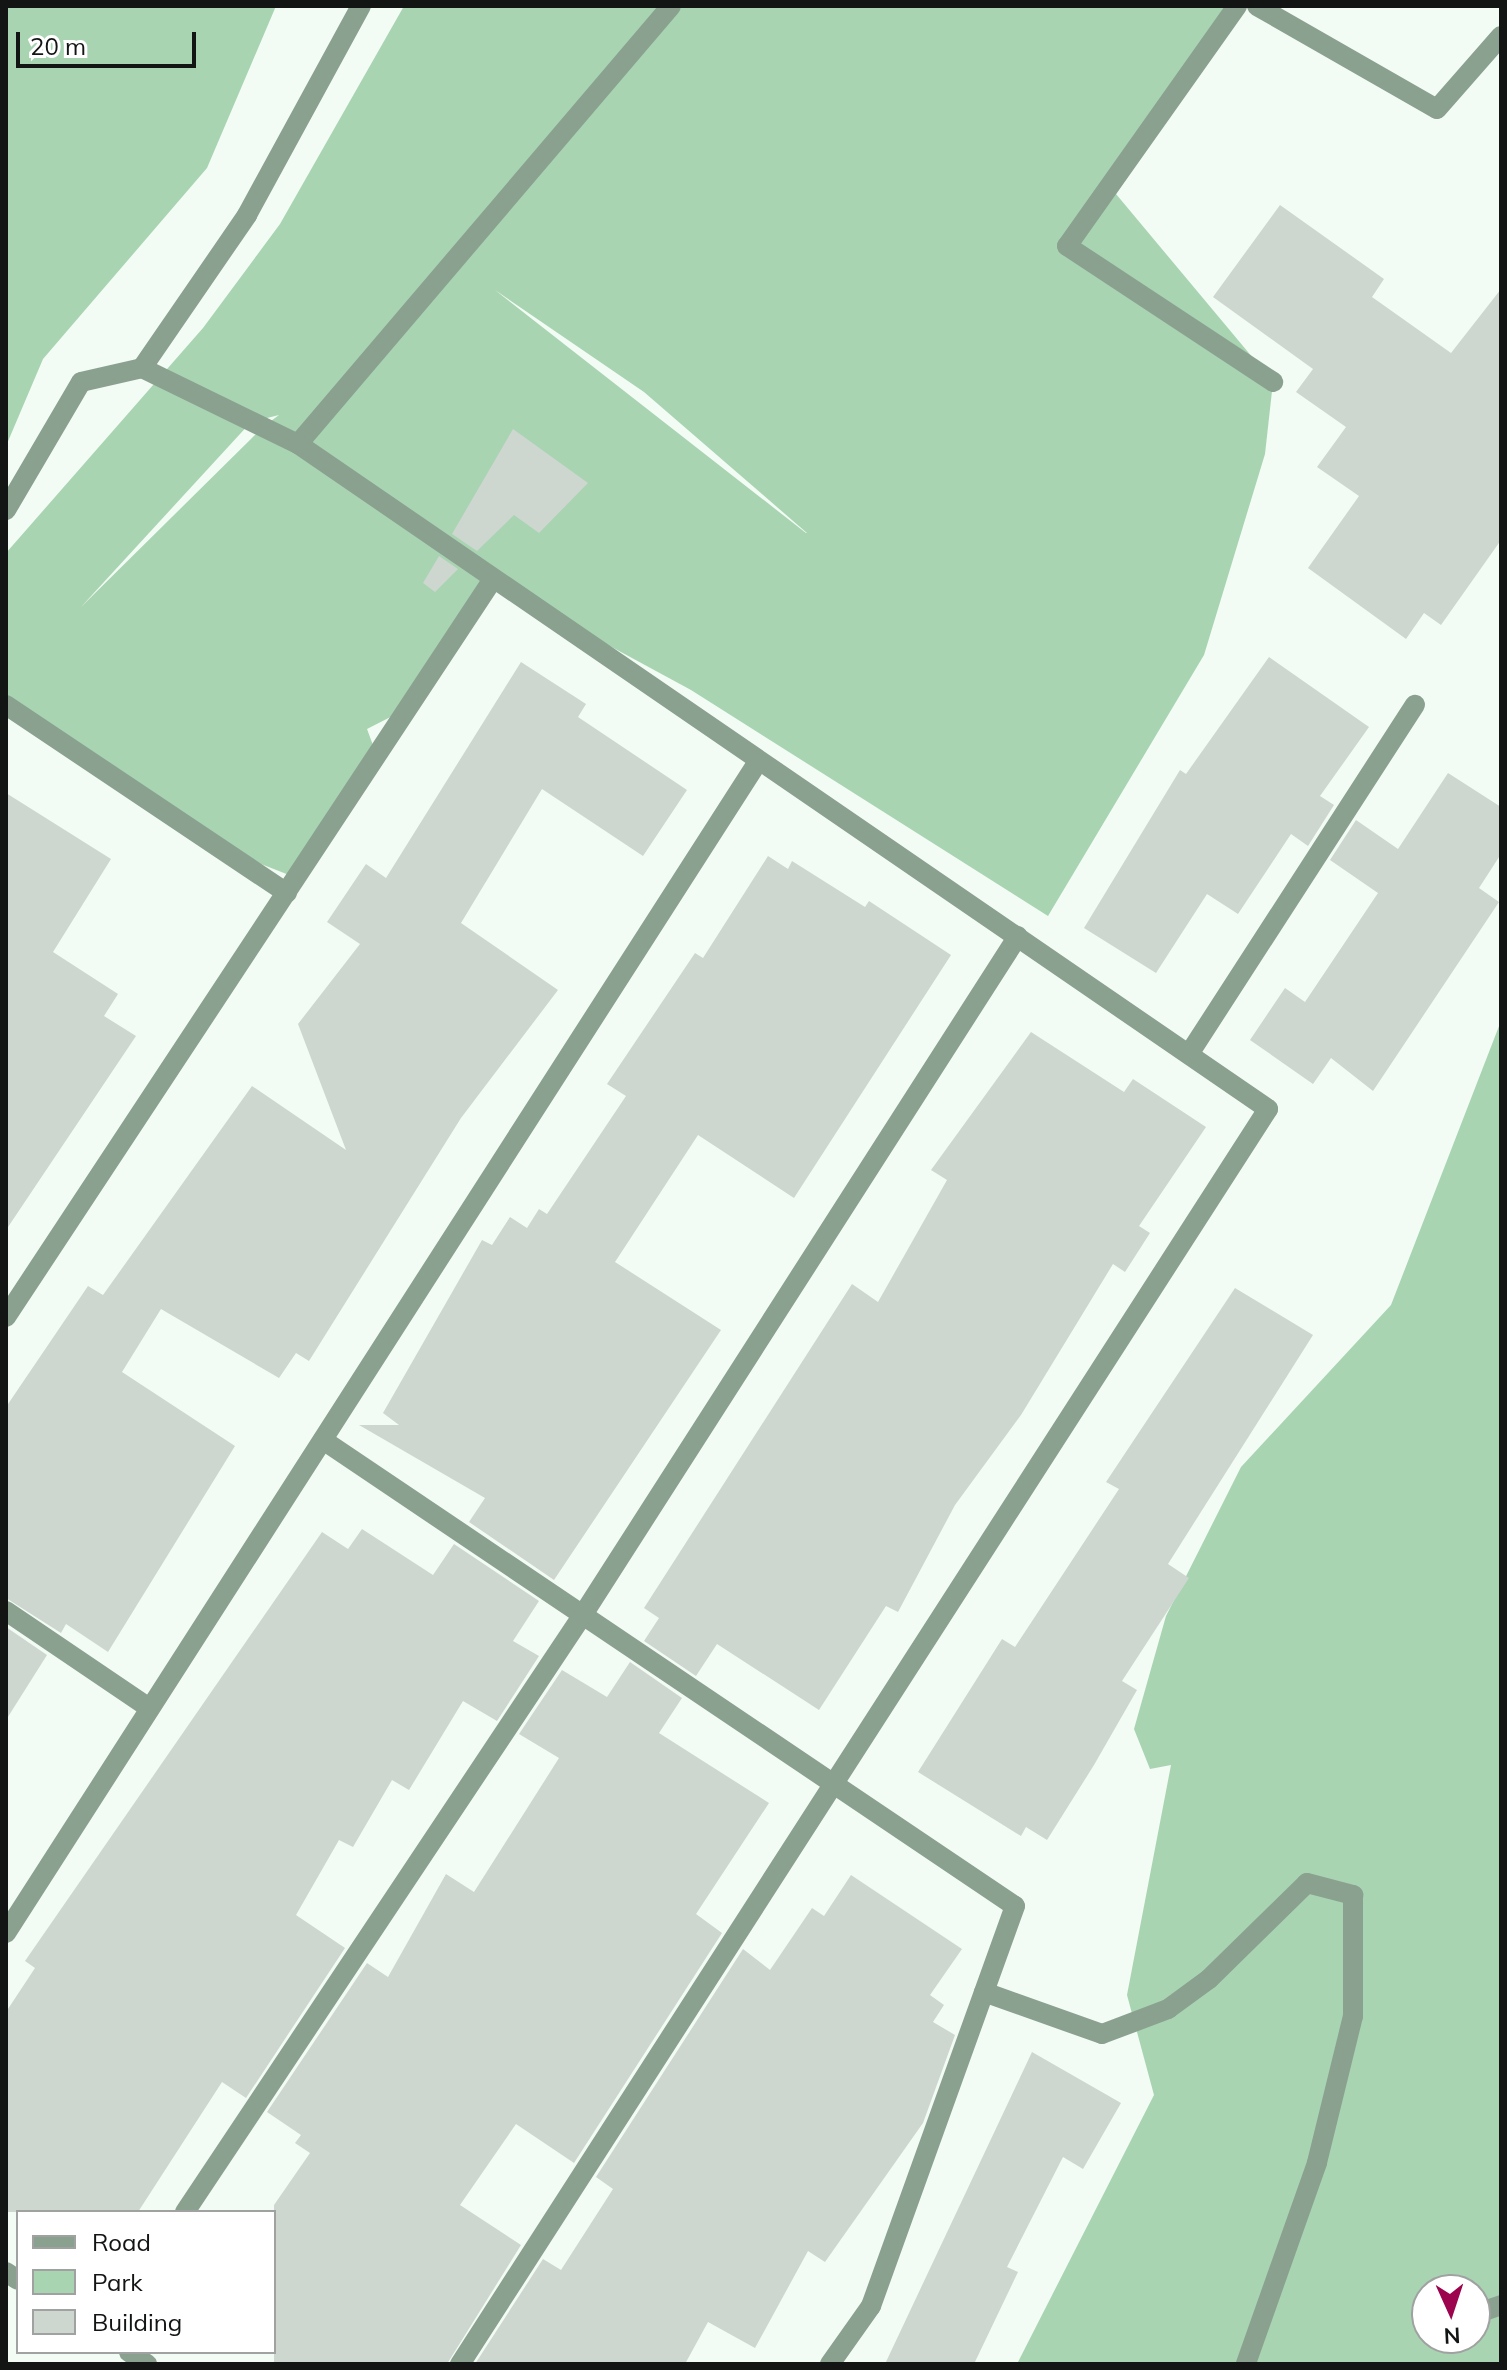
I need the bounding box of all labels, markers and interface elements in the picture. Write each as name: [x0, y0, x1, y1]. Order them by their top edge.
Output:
scale bar: [20, 16, 200, 66]
text: 20 m: [30, 31, 86, 61]
legend: [16, 2210, 276, 2354]
text: Road: [92, 2227, 151, 2257]
text: Park: [92, 2267, 143, 2297]
north arrow: [1411, 2274, 1491, 2354]
text: Building: [92, 2307, 182, 2337]
text: N: [1443, 2322, 1461, 2350]

